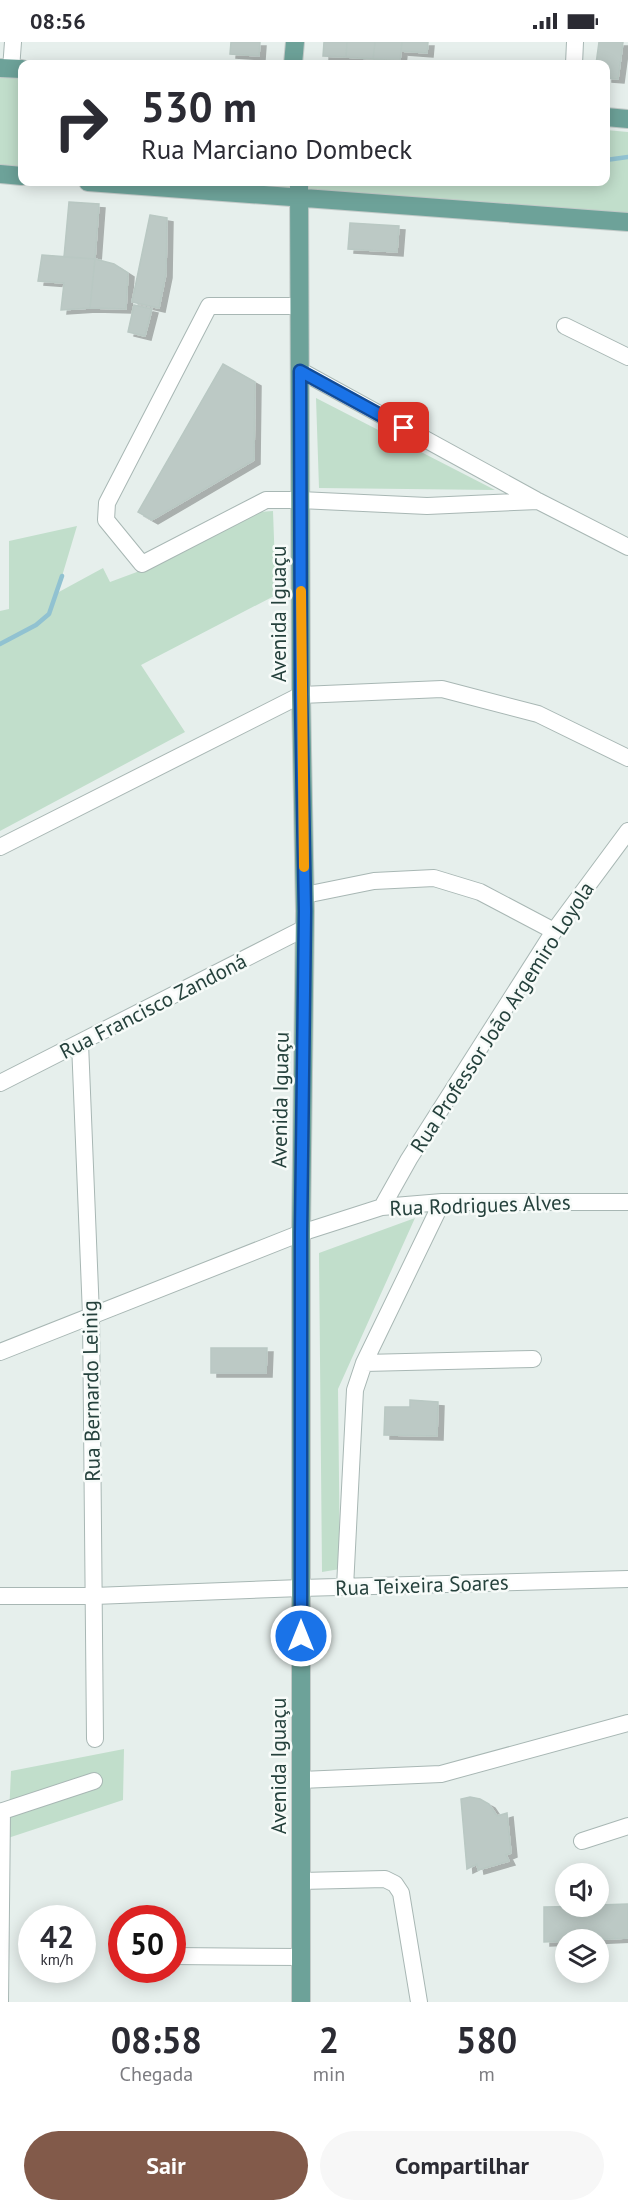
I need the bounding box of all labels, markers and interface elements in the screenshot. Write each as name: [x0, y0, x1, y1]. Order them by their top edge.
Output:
text: 08:56: [30, 7, 86, 35]
text: 530 m: [141, 79, 257, 134]
icon: right: [42, 84, 120, 162]
text: Rua Marciano Dombeck: [141, 132, 412, 166]
pin: [378, 402, 429, 453]
icon: arrive: [387, 411, 420, 444]
street label: Avenida Iguaçu: [265, 546, 292, 682]
street label: Rua Professor João Argemiro Loyola: [404, 876, 600, 1158]
street label: Rua Francisco Zandoná: [55, 947, 251, 1065]
street label: Avenida Iguaçu: [265, 1032, 295, 1168]
street label: Rua Rodrigues Alves: [389, 1188, 571, 1222]
street label: Rua Bernardo Leinig: [76, 1300, 106, 1482]
street label: Rua Teixeira Soares: [335, 1568, 509, 1602]
position arrow: [269, 1604, 333, 1668]
street label: Avenida Iguaçu: [265, 1698, 292, 1834]
map controls: [555, 1863, 609, 1983]
button: sound: [555, 1863, 609, 1917]
speed limit sign: 50: [108, 1905, 186, 1983]
text: 42: [40, 1917, 74, 1956]
button: layers: [555, 1929, 609, 1983]
text: km/h: [41, 1950, 73, 1969]
text: 08:58: [111, 2016, 202, 2063]
text: 2: [319, 2016, 339, 2063]
text: 580: [456, 2016, 517, 2063]
text: Chegada: [120, 2061, 193, 2087]
text: min: [313, 2061, 345, 2087]
text: m: [479, 2061, 495, 2087]
button: Sair: [24, 2131, 308, 2200]
button: Compartilhar: [320, 2131, 604, 2200]

